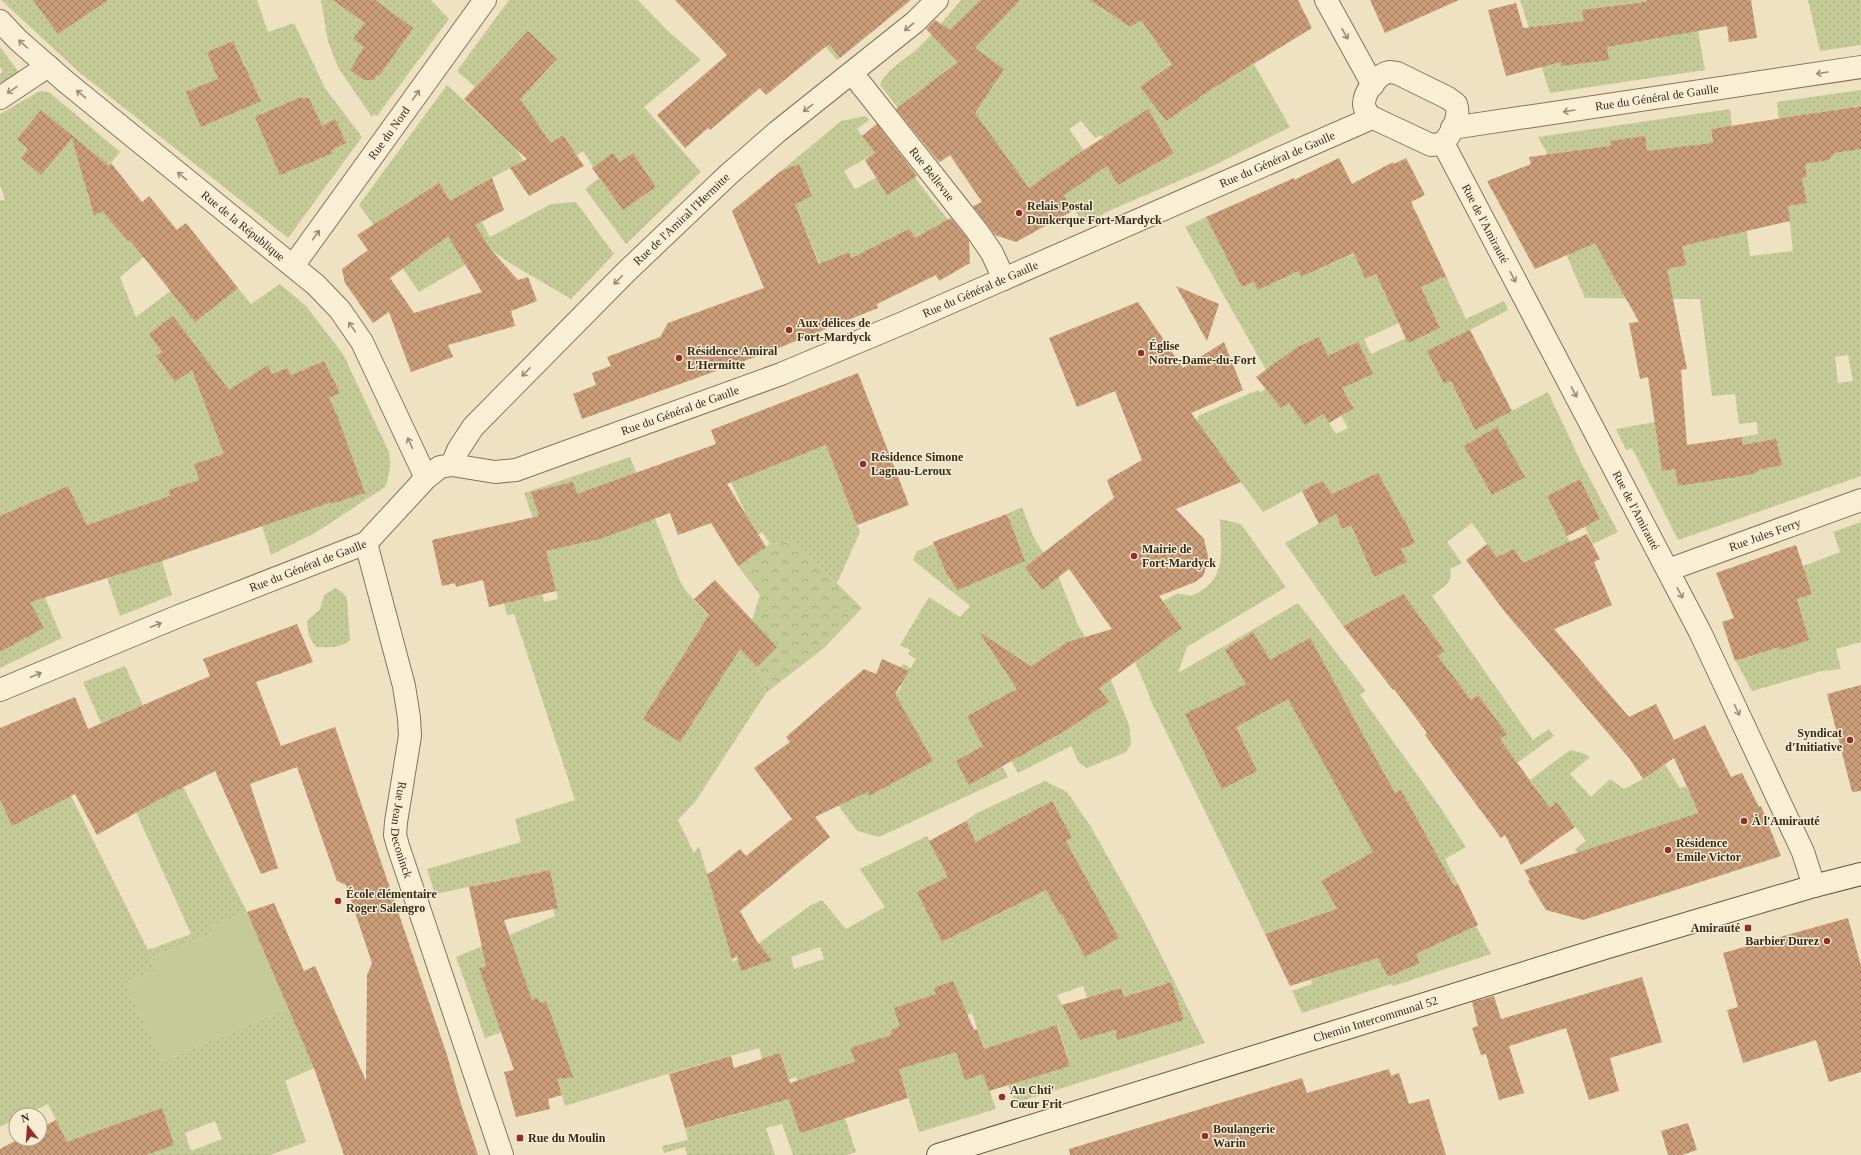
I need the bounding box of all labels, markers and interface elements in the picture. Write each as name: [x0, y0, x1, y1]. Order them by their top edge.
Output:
one-way arrow: [903, 22, 914, 31]
one-way arrow: [1341, 28, 1349, 40]
one-way arrow: [18, 39, 28, 49]
one-way arrow: [1816, 69, 1829, 77]
street label: Rue du Général de Gaulle: [1594, 81, 1719, 114]
one-way arrow: [7, 86, 18, 94]
one-way arrow: [76, 90, 87, 99]
one-way arrow: [412, 90, 420, 101]
street label: Rue du Nord: [365, 104, 413, 162]
one-way arrow: [802, 104, 813, 113]
one-way arrow: [1563, 107, 1576, 115]
street label: Rue du Général de Gaulle: [1217, 128, 1337, 191]
street label: Rue Bellevue: [906, 144, 958, 204]
street label: Rue de l'Amiral l'Hermitte: [631, 170, 732, 268]
one-way arrow: [177, 172, 188, 181]
street label: Rue de l'Amirauté: [1459, 182, 1512, 266]
street label: Rue de la République: [198, 188, 288, 264]
place label: Relais Postal Dunkerque Fort-Mardyck: [1027, 199, 1162, 227]
marker: Relais Postal Dunkerque Fort-Mardyck: [1014, 208, 1024, 218]
one-way arrow: [312, 229, 320, 240]
street label: Rue du Général de Gaulle: [920, 258, 1040, 321]
one-way arrow: [1510, 270, 1517, 282]
one-way arrow: [613, 275, 623, 285]
place label: Aux délices de Fort-Mardyck: [797, 316, 871, 344]
one-way arrow: [348, 322, 356, 333]
marker: Aux délices de Fort-Mardyck: [784, 325, 794, 335]
place label: Église Notre-Dame-du-Fort: [1149, 339, 1256, 367]
place label: Résidence Amiral L'Hermitte: [687, 344, 778, 372]
marker: Église Notre-Dame-du-Fort: [1136, 348, 1146, 358]
marker: Résidence Amiral L'Hermitte: [674, 353, 684, 363]
one-way arrow: [522, 367, 531, 377]
street label: Rue du Général de Gaulle: [619, 383, 741, 438]
one-way arrow: [1570, 385, 1578, 397]
one-way arrow: [406, 437, 413, 449]
place label: Résidence Simone Lagnau-Leroux: [871, 450, 964, 478]
marker: Résidence Simone Lagnau-Leroux: [858, 459, 868, 469]
street label: Rue de l'Amirauté: [1610, 468, 1663, 552]
street label: Rue Jules Ferry: [1727, 515, 1803, 554]
street label: Rue du Général de Gaulle: [247, 537, 368, 595]
place label: Mairie de Fort-Mardyck: [1142, 542, 1216, 570]
marker: Mairie de Fort-Mardyck: [1129, 551, 1139, 561]
one-way arrow: [1677, 587, 1684, 599]
one-way arrow: [149, 621, 161, 629]
one-way arrow: [29, 671, 41, 678]
one-way arrow: [1734, 704, 1741, 716]
place label: Syndicat d'Initiative: [1785, 726, 1843, 754]
marker: Syndicat d'Initiative: [1845, 735, 1855, 745]
street label: Rue Jean Deconinck: [388, 781, 415, 880]
place label: À l'Amirauté: [1752, 814, 1820, 828]
marker: À l'Amirauté: [1739, 816, 1749, 826]
place label: Résidence Emile Victor: [1676, 836, 1742, 864]
marker: Résidence Emile Victor: [1663, 845, 1673, 855]
place label: École élémentaire Roger Salengro: [346, 887, 437, 915]
marker: École élémentaire Roger Salengro: [333, 896, 343, 906]
place label: Amirauté: [1691, 921, 1741, 935]
marker: Amirauté: [1743, 923, 1753, 933]
place label: Barbier Durez: [1745, 934, 1820, 948]
marker: Barbier Durez: [1822, 936, 1832, 946]
street label: Chemin Intercommunal 52: [1312, 993, 1439, 1045]
place label: Au Chti' Cœur Frit: [1010, 1083, 1062, 1111]
marker: Au Chti' Cœur Frit: [997, 1092, 1007, 1102]
north arrow: [8, 1107, 48, 1147]
text: N: [20, 1111, 31, 1124]
place label: Boulangerie Warin: [1213, 1122, 1276, 1150]
place label: Rue du Moulin: [528, 1131, 606, 1145]
marker: Boulangerie Warin: [1200, 1131, 1210, 1141]
marker: Rue du Moulin: [515, 1133, 525, 1143]

